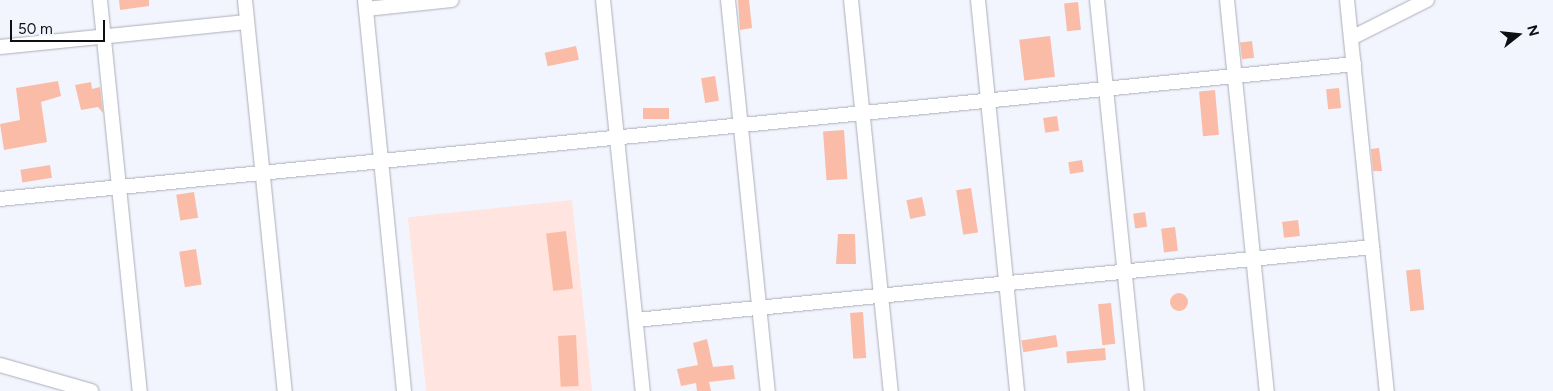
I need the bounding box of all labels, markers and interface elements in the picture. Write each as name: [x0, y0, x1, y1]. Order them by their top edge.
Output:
scale bar: [12, 10, 108, 42]
north arrow: [1493, 10, 1543, 60]
text: 50 m: [18, 20, 53, 38]
text: N: [1523, 23, 1543, 38]

